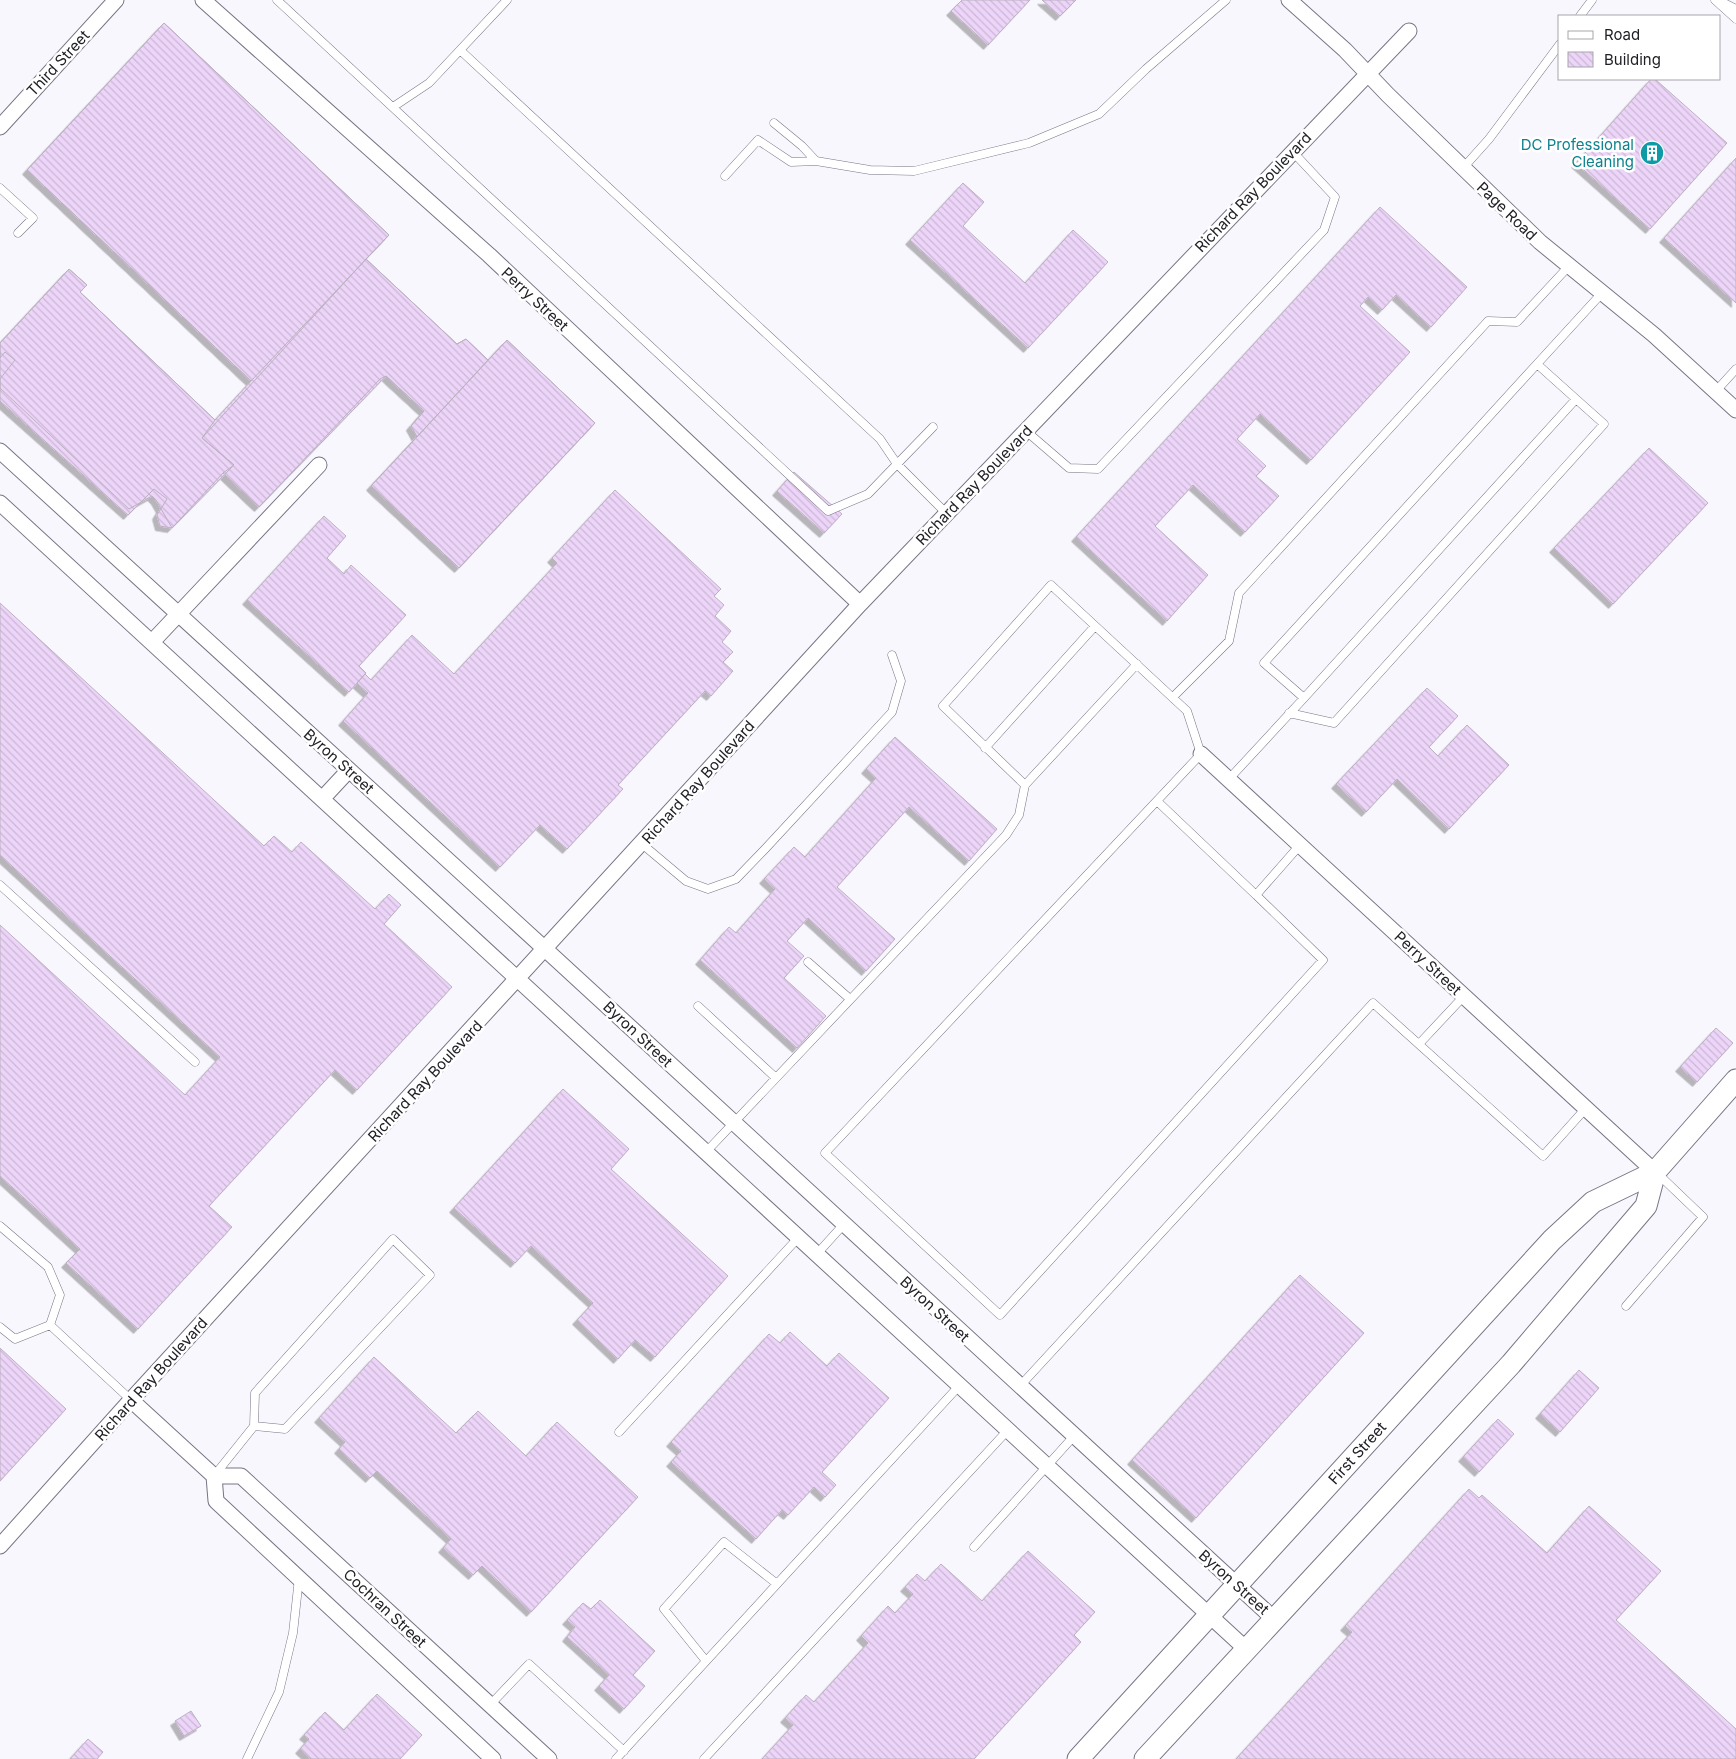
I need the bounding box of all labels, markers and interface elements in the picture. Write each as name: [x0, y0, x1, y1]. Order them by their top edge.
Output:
legend: [1558, 15, 1721, 80]
text: Road: [1604, 25, 1640, 44]
street label: Third Street: [23, 26, 93, 100]
text: Building: [1604, 50, 1661, 69]
street label: Richard Ray Boulevard: [1191, 128, 1315, 256]
place label: DC Professional Cleaning: [1521, 135, 1634, 171]
building icon: DC Professional Cleaning: [1639, 140, 1665, 166]
street label: Page Road: [1473, 178, 1541, 244]
street label: Perry Street: [497, 263, 573, 335]
street label: Richard Ray Boulevard: [912, 421, 1036, 549]
street label: Richard Ray Boulevard: [638, 716, 758, 848]
street label: Byron Street: [300, 724, 378, 798]
street label: Perry Street: [1390, 927, 1466, 999]
street label: Byron Street: [599, 997, 677, 1071]
street label: Richard Ray Boulevard: [364, 1016, 486, 1146]
street label: Byron Street: [896, 1272, 974, 1346]
street label: Richard Ray Boulevard: [91, 1313, 211, 1445]
street label: First Street: [1324, 1418, 1390, 1488]
street label: Byron Street: [1195, 1545, 1273, 1619]
street label: Cochran Street: [339, 1565, 431, 1651]

